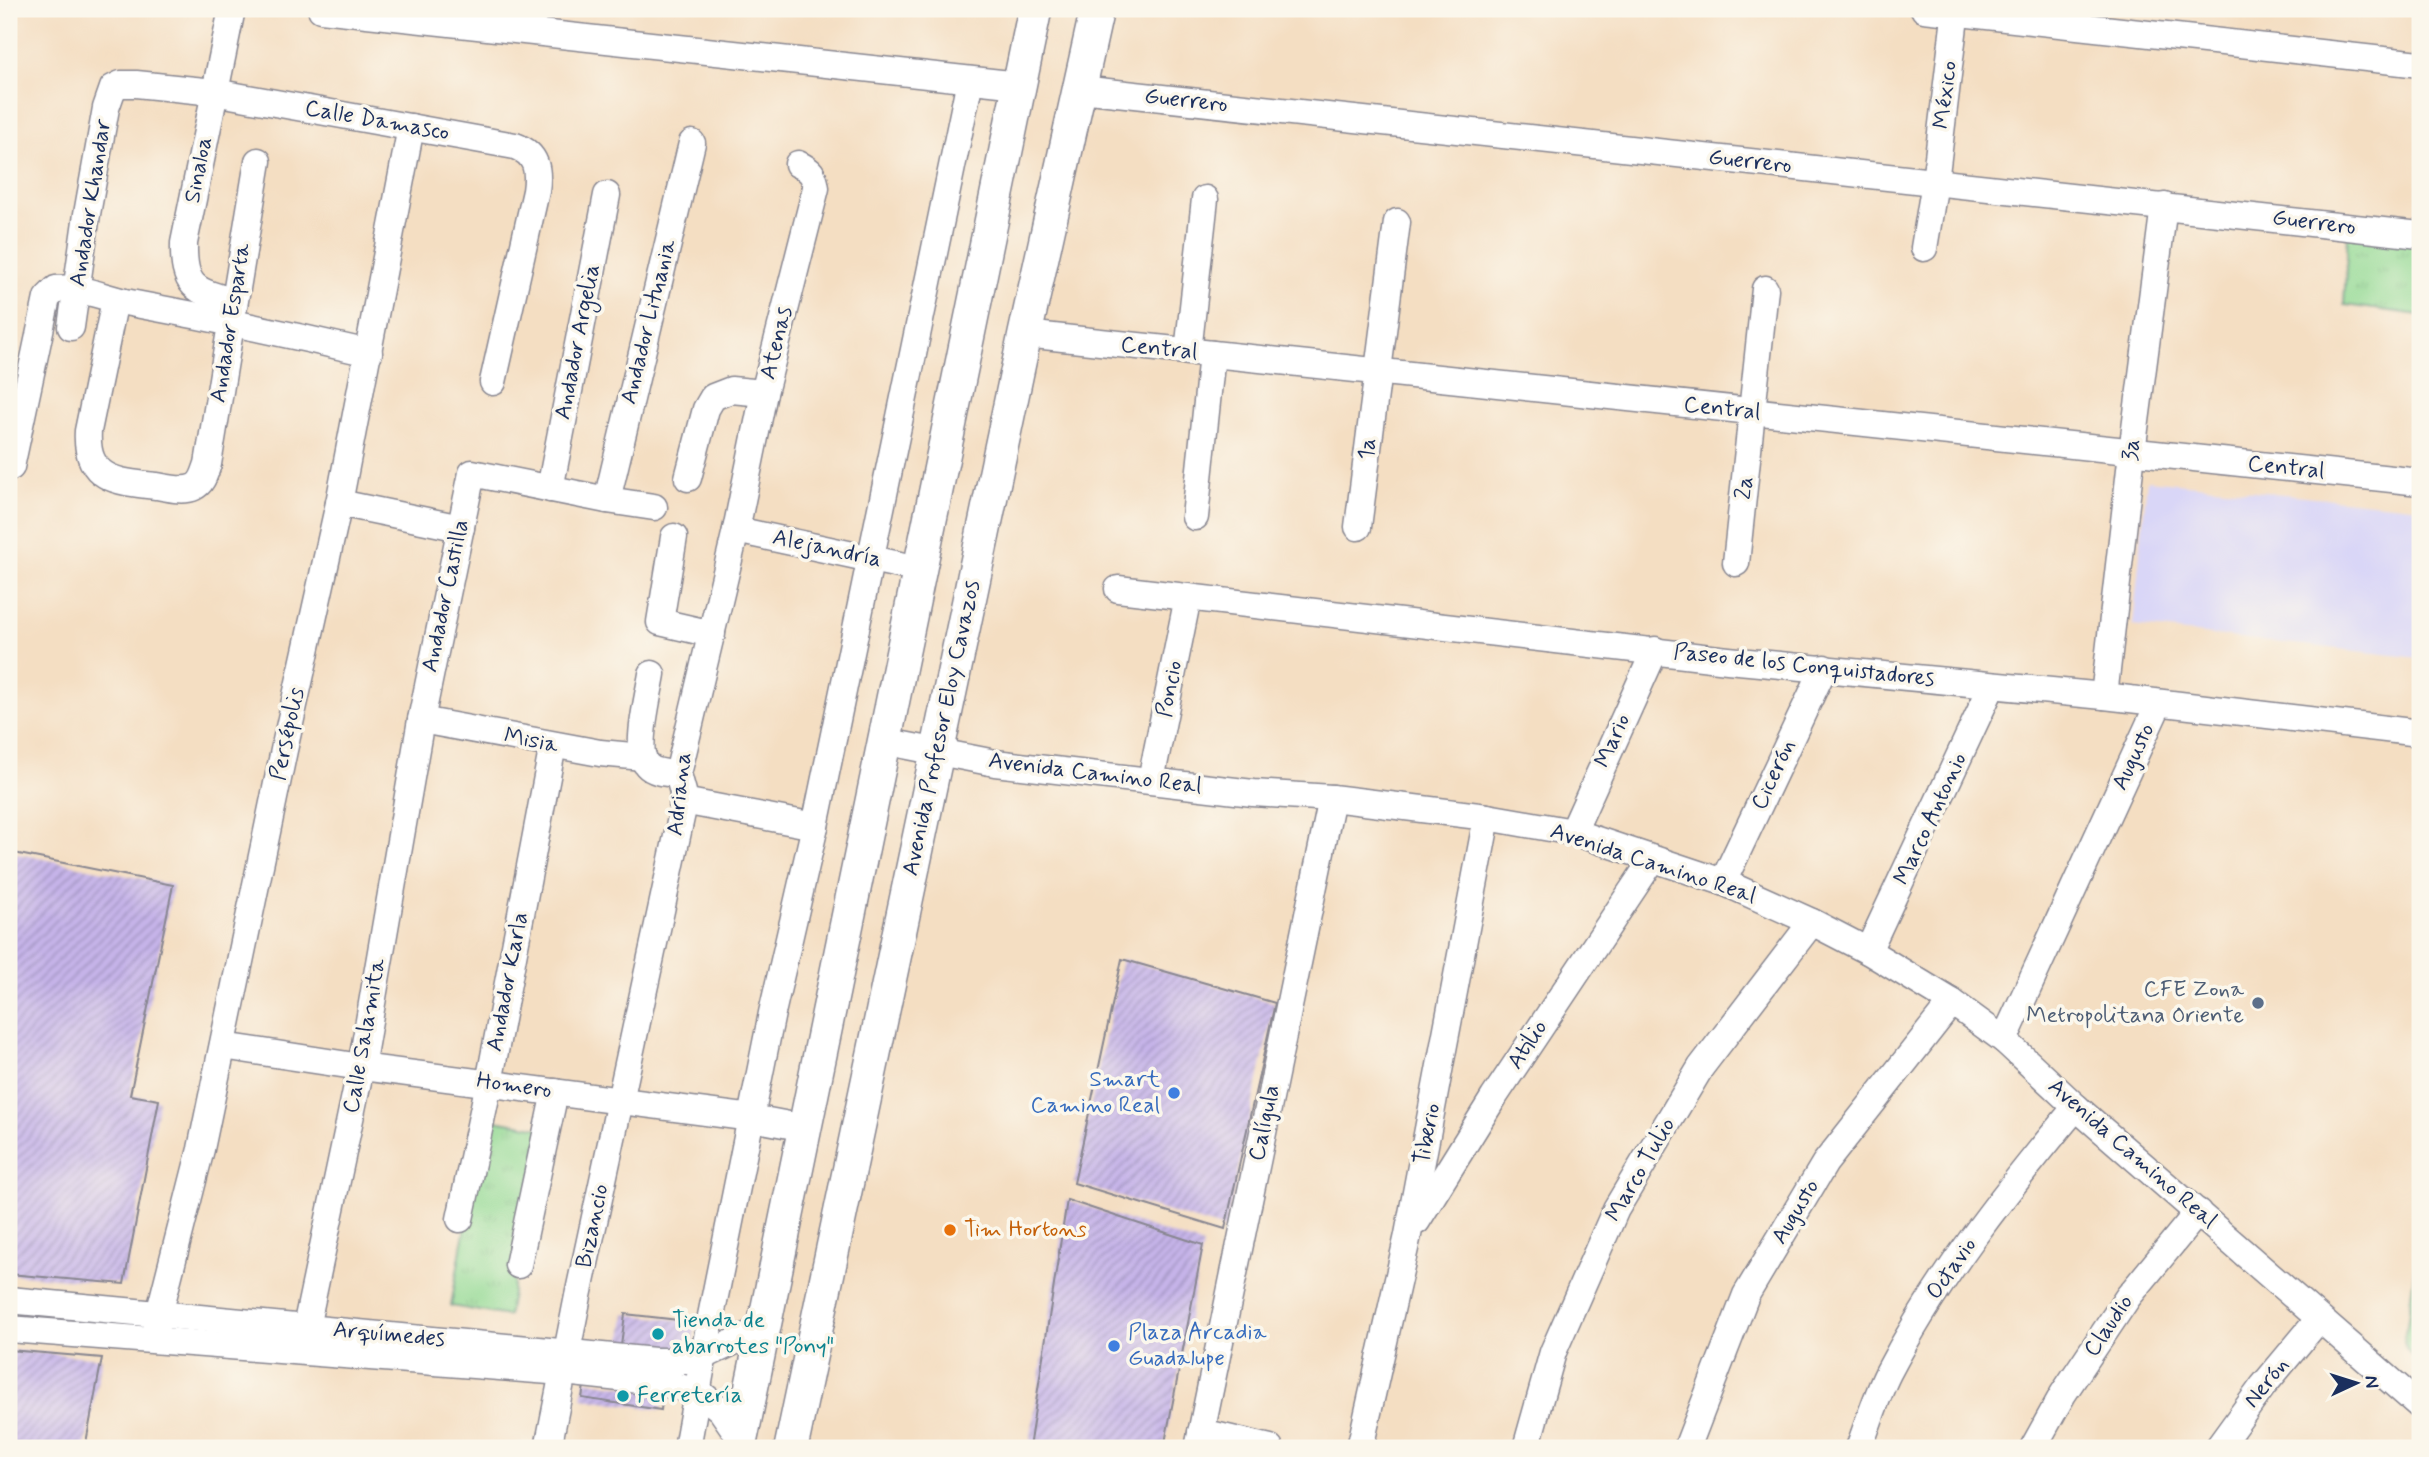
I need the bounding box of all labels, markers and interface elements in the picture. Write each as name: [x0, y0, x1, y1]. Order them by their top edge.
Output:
street label: México: [1927, 59, 1965, 131]
street label: Guerrero: [1143, 82, 1229, 120]
street label: Calle Damasco: [302, 94, 452, 148]
street label: Andador Khandar: [63, 117, 119, 289]
street label: Sinaloa: [178, 134, 220, 206]
street label: Guerrero: [1707, 143, 1793, 181]
street label: Guerrero: [2271, 203, 2357, 243]
street label: Andador Lituania: [614, 236, 684, 407]
street label: Andador Esparta: [204, 241, 258, 405]
street label: Andador Argelia: [548, 262, 610, 423]
street label: Atenas: [753, 303, 801, 383]
street label: Central: [1119, 330, 1199, 368]
street label: Central: [1682, 390, 1762, 428]
street label: 1a: [1352, 436, 1384, 462]
street label: 3a: [2116, 437, 2148, 463]
street label: Central: [2246, 449, 2326, 487]
street label: 2a: [1729, 475, 1761, 501]
street label: Andador Castilla: [415, 517, 477, 675]
street label: Alejandría: [770, 523, 884, 575]
street label: Avenida Profesor Eloy Cavazos: [896, 577, 988, 879]
street label: Paseo de los Conquistadores: [1672, 637, 1936, 695]
street label: Poncio: [1150, 658, 1190, 720]
street label: Persépolis: [264, 685, 312, 783]
street label: Mario: [1588, 709, 1638, 773]
street label: Augusto: [2105, 719, 2163, 795]
street label: Misia: [501, 721, 561, 761]
street label: Cicerón: [1745, 735, 1803, 815]
street label: Avenida Camino Real: [987, 746, 1203, 802]
street label: Marco Antonio: [1887, 748, 1975, 890]
street label: Adriana: [661, 751, 699, 837]
street label: Avenida Camino Real: [1546, 817, 1760, 911]
street label: Andador Karla: [480, 910, 536, 1054]
street label: Calle Salamita: [337, 956, 393, 1116]
place label: CFE Zona Metropolitana Oriente: [2026, 975, 2244, 1031]
marker: CFE Zona Metropolitana Oriente: [2250, 995, 2266, 1011]
street label: Atilio: [1501, 1015, 1555, 1075]
place label: Smart Camino Real: [1031, 1065, 1160, 1121]
street label: Homero: [475, 1066, 553, 1106]
street label: Avenida Camino Real: [2041, 1072, 2223, 1236]
street label: Calígula: [1242, 1082, 1288, 1164]
marker: Smart Camino Real: [1166, 1085, 1182, 1101]
street label: Tiberio: [1407, 1101, 1449, 1167]
street label: Marco Tulio: [1599, 1113, 1683, 1227]
street label: Augusto: [1765, 1174, 1827, 1250]
street label: Bizancio: [569, 1181, 617, 1271]
place label: Tim Hortons: [964, 1215, 1087, 1245]
marker: Tim Hortons: [942, 1222, 958, 1238]
street label: Octavio: [1920, 1232, 1984, 1306]
street label: Claudio: [2077, 1289, 2141, 1363]
place label: Tienda de abarrotes "Pony": [672, 1306, 834, 1362]
street label: Arquímedes: [332, 1315, 446, 1355]
place label: Plaza Arcadia Guadalupe: [1128, 1318, 1267, 1374]
marker: Tienda de abarrotes "Pony": [650, 1326, 666, 1342]
marker: Plaza Arcadia Guadalupe: [1106, 1338, 1122, 1354]
north arrow: [2320, 1348, 2390, 1418]
street label: Nerón: [2237, 1351, 2297, 1415]
text: N: [2359, 1375, 2384, 1389]
place label: Ferretería: [637, 1381, 743, 1411]
marker: Ferretería: [615, 1388, 631, 1404]

